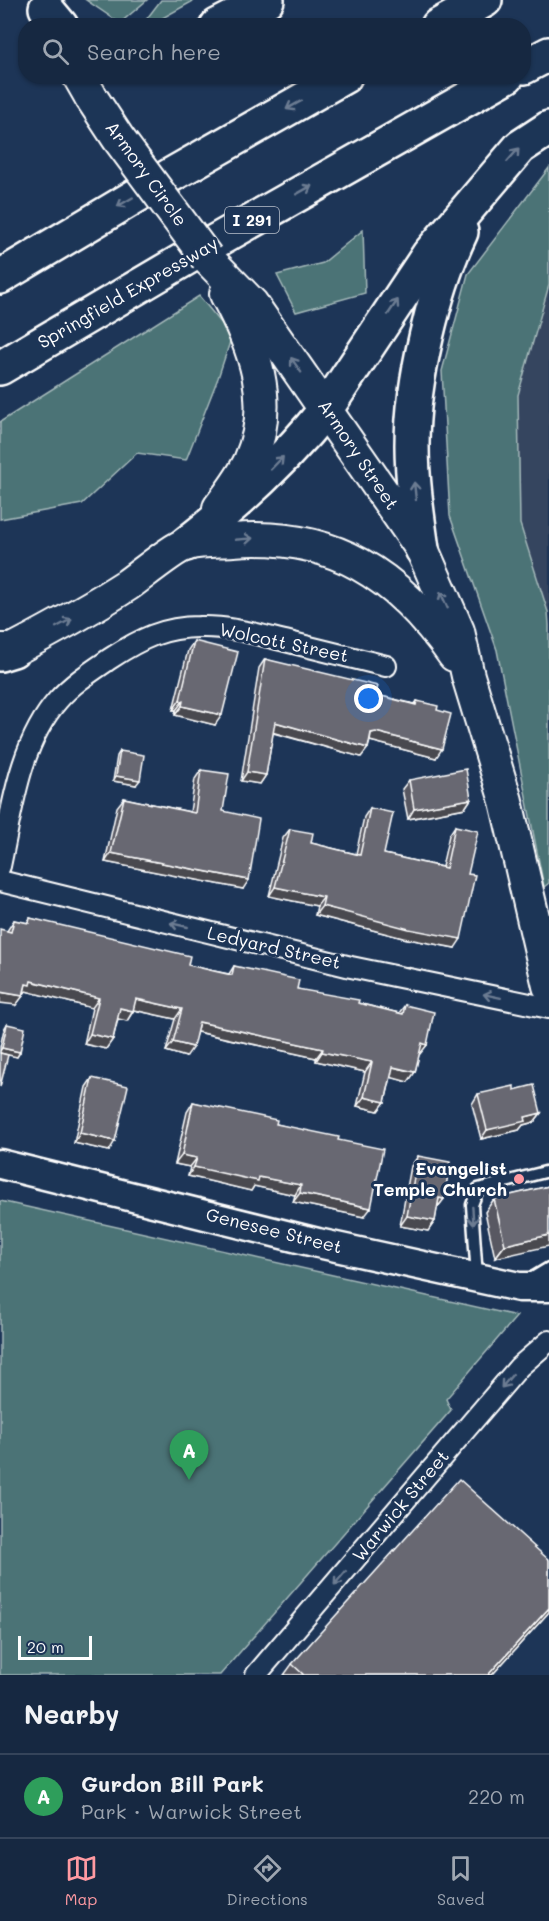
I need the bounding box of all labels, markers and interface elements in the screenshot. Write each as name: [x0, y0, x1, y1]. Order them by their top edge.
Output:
search box: [18, 18, 531, 84]
icon: search: [39, 35, 72, 68]
text: Search here: [87, 37, 221, 66]
one-way arrow: [286, 99, 303, 111]
street label: Armory Circle: [101, 116, 193, 231]
one-way arrow: [507, 147, 520, 163]
one-way arrow: [295, 184, 313, 195]
one-way arrow: [117, 196, 134, 208]
road number: I 291: [225, 207, 279, 233]
street label: Springfield Expressway: [33, 231, 222, 354]
one-way arrow: [387, 300, 399, 316]
one-way arrow: [290, 357, 302, 374]
street label: Armory Street: [313, 395, 405, 514]
one-way arrow: [269, 456, 284, 471]
one-way arrow: [409, 482, 420, 502]
one-way arrow: [234, 533, 254, 544]
one-way arrow: [438, 592, 449, 610]
one-way arrow: [55, 617, 72, 629]
street label: Wolcott Street: [218, 617, 351, 667]
your location: [354, 684, 383, 713]
one-way arrow: [169, 919, 188, 931]
street label: Ledyard Street: [205, 920, 343, 974]
one-way arrow: [482, 990, 502, 1001]
place label: Evangelist Temple Church: [373, 1156, 507, 1201]
marker: Evangelist Temple Church: [512, 1172, 526, 1186]
street label: Genesee Street: [204, 1201, 345, 1259]
one-way arrow: [468, 1205, 479, 1225]
one-way arrow: [500, 1373, 514, 1388]
pin: A: [170, 1430, 208, 1480]
street label: Warwick Street: [346, 1445, 454, 1566]
one-way arrow: [333, 1570, 347, 1585]
scale bar: [18, 1633, 92, 1660]
text: 20 m: [27, 1636, 64, 1657]
text: Nearby: [24, 1697, 119, 1731]
text: Gurdon Bill Park: [81, 1769, 264, 1798]
text: A: [37, 1783, 50, 1809]
text: 220 m: [468, 1783, 525, 1809]
text: Park · Warwick Street: [81, 1798, 302, 1824]
tab: Map: [65, 1852, 98, 1909]
tab: Directions: [227, 1852, 308, 1909]
tab: Saved: [437, 1852, 484, 1909]

